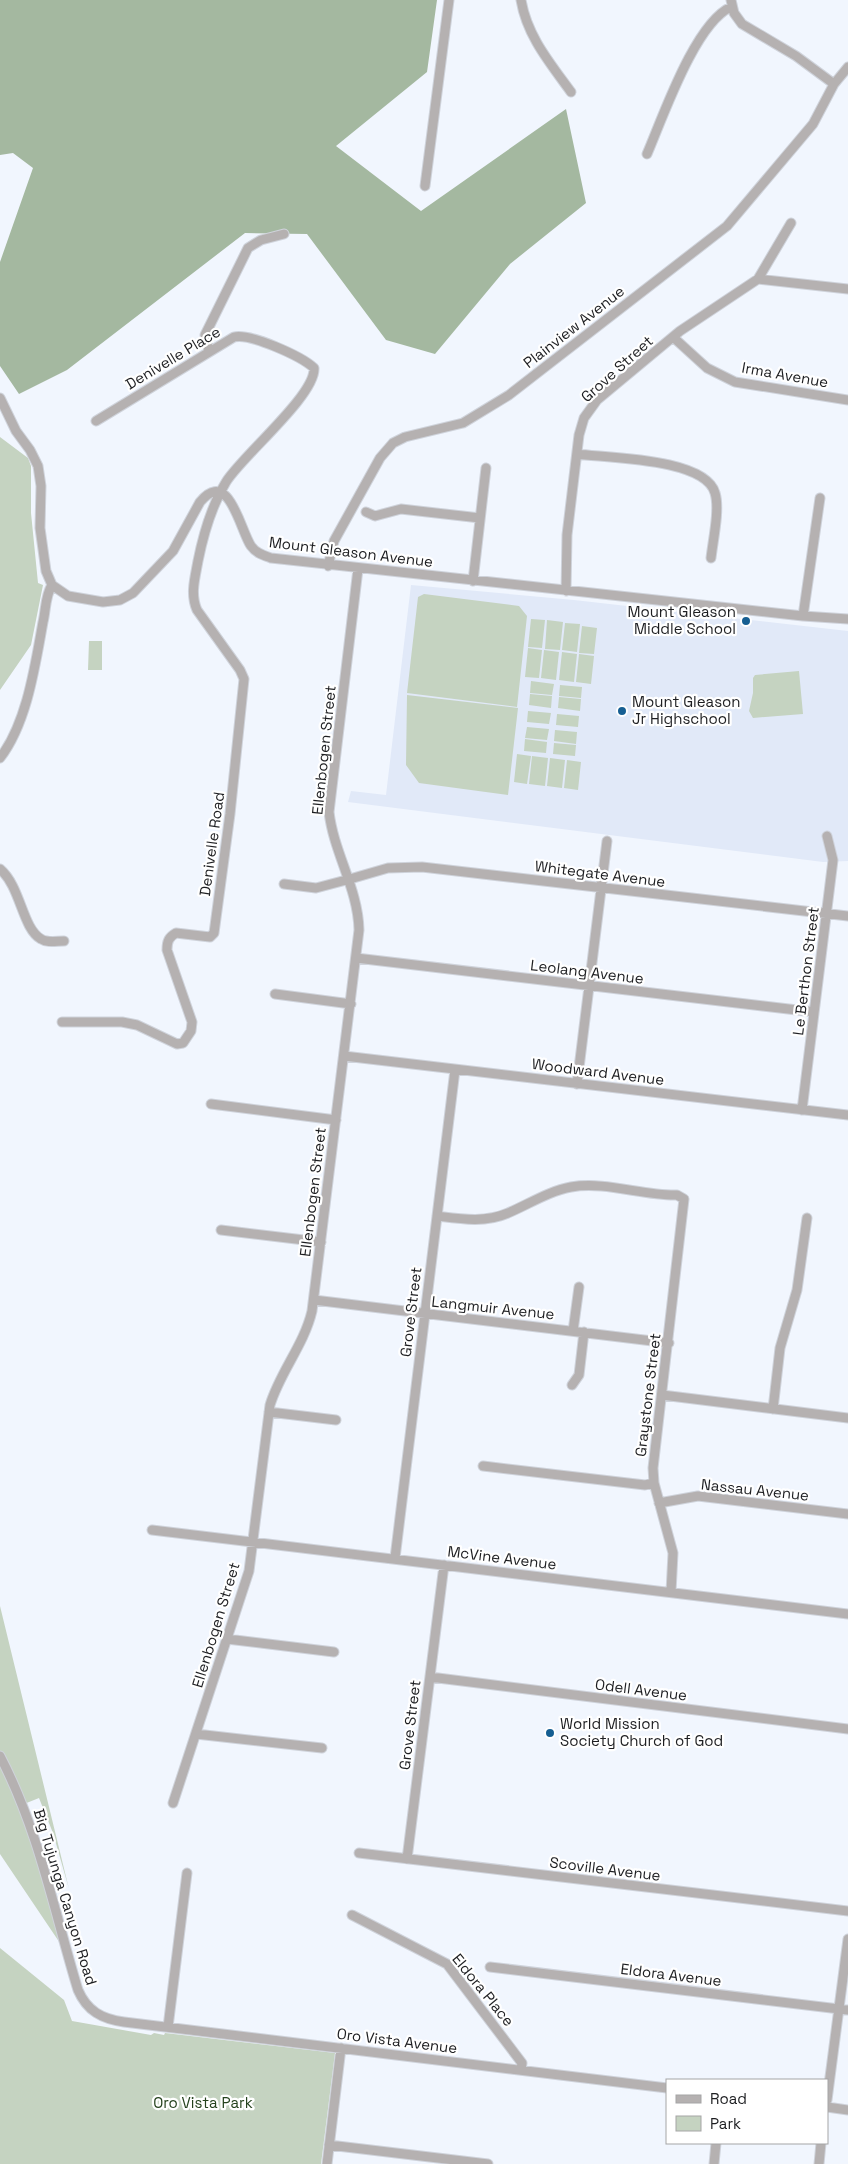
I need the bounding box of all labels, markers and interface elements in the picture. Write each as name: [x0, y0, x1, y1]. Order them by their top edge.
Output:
street label: Plainview Avenue: [519, 281, 628, 372]
street label: Denivelle Place: [122, 322, 224, 393]
street label: Grove Street: [577, 331, 657, 406]
street label: Irma Avenue: [740, 358, 830, 391]
street label: Mount Gleason Avenue: [268, 532, 434, 571]
place label: Mount Gleason Middle School: [627, 602, 736, 638]
marker: Mount Gleason Middle School: [740, 615, 752, 627]
street label: Ellenbogen Street: [307, 684, 340, 816]
place label: Mount Gleason Jr Highschool: [632, 692, 741, 728]
marker: Mount Gleason Jr Highschool: [616, 705, 628, 717]
street label: Denivelle Road: [195, 790, 228, 897]
street label: Whitegate Avenue: [534, 856, 667, 891]
street label: Le Berthon Street: [788, 905, 823, 1036]
street label: Leolang Avenue: [529, 955, 645, 988]
street label: Woodward Avenue: [531, 1054, 665, 1089]
street label: Ellenbogen Street: [295, 1126, 330, 1258]
street label: Grove Street: [396, 1266, 425, 1358]
street label: Langmuir Avenue: [431, 1292, 556, 1323]
street label: Graystone Street: [630, 1332, 665, 1458]
street label: Nassau Avenue: [700, 1474, 810, 1505]
street label: McVine Avenue: [446, 1541, 558, 1574]
street label: Ellenbogen Street: [187, 1560, 244, 1690]
street label: Odell Avenue: [594, 1674, 688, 1705]
street label: Grove Street: [395, 1679, 424, 1771]
place label: World Mission Society Church of God: [560, 1714, 723, 1750]
marker: World Mission Society Church of God: [544, 1727, 556, 1739]
street label: Big Tujunga Canyon Road: [30, 1806, 101, 1987]
street label: Scoville Avenue: [548, 1852, 662, 1885]
street label: Eldora Place: [448, 1950, 518, 2030]
street label: Eldora Avenue: [619, 1959, 723, 1990]
street label: Oro Vista Avenue: [336, 2024, 458, 2057]
legend: [666, 2079, 828, 2144]
text: Road: [710, 2089, 747, 2108]
park label: Oro Vista Park: [153, 2093, 253, 2112]
text: Park: [710, 2114, 741, 2133]

